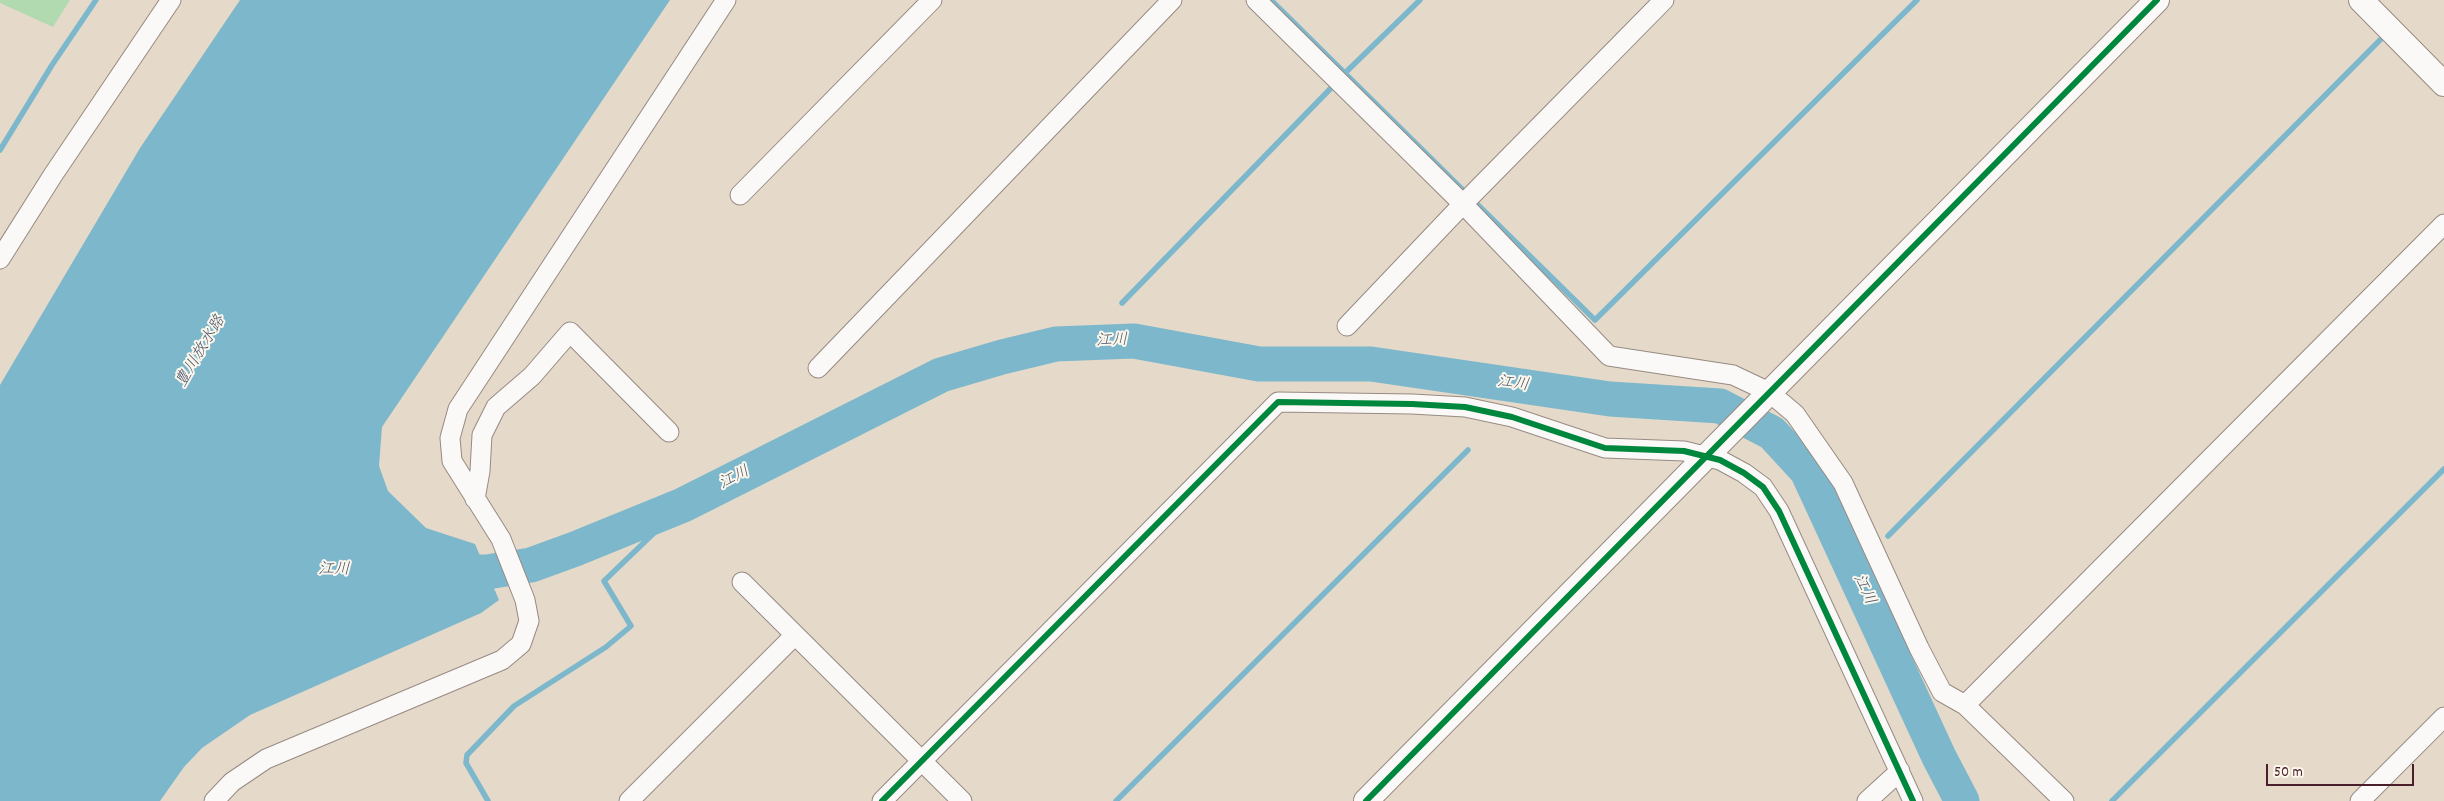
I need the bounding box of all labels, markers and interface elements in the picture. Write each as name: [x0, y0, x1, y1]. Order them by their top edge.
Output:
water label: 豊川放水路: [173, 313, 231, 391]
water label: 江川: [1096, 332, 1128, 352]
water label: 江川: [1496, 373, 1530, 397]
water label: 江川: [716, 463, 754, 495]
water label: 江川: [318, 561, 350, 581]
water label: 江川: [1848, 571, 1878, 609]
scale bar: [2269, 754, 2416, 786]
text: 50 m: [2274, 762, 2303, 784]

